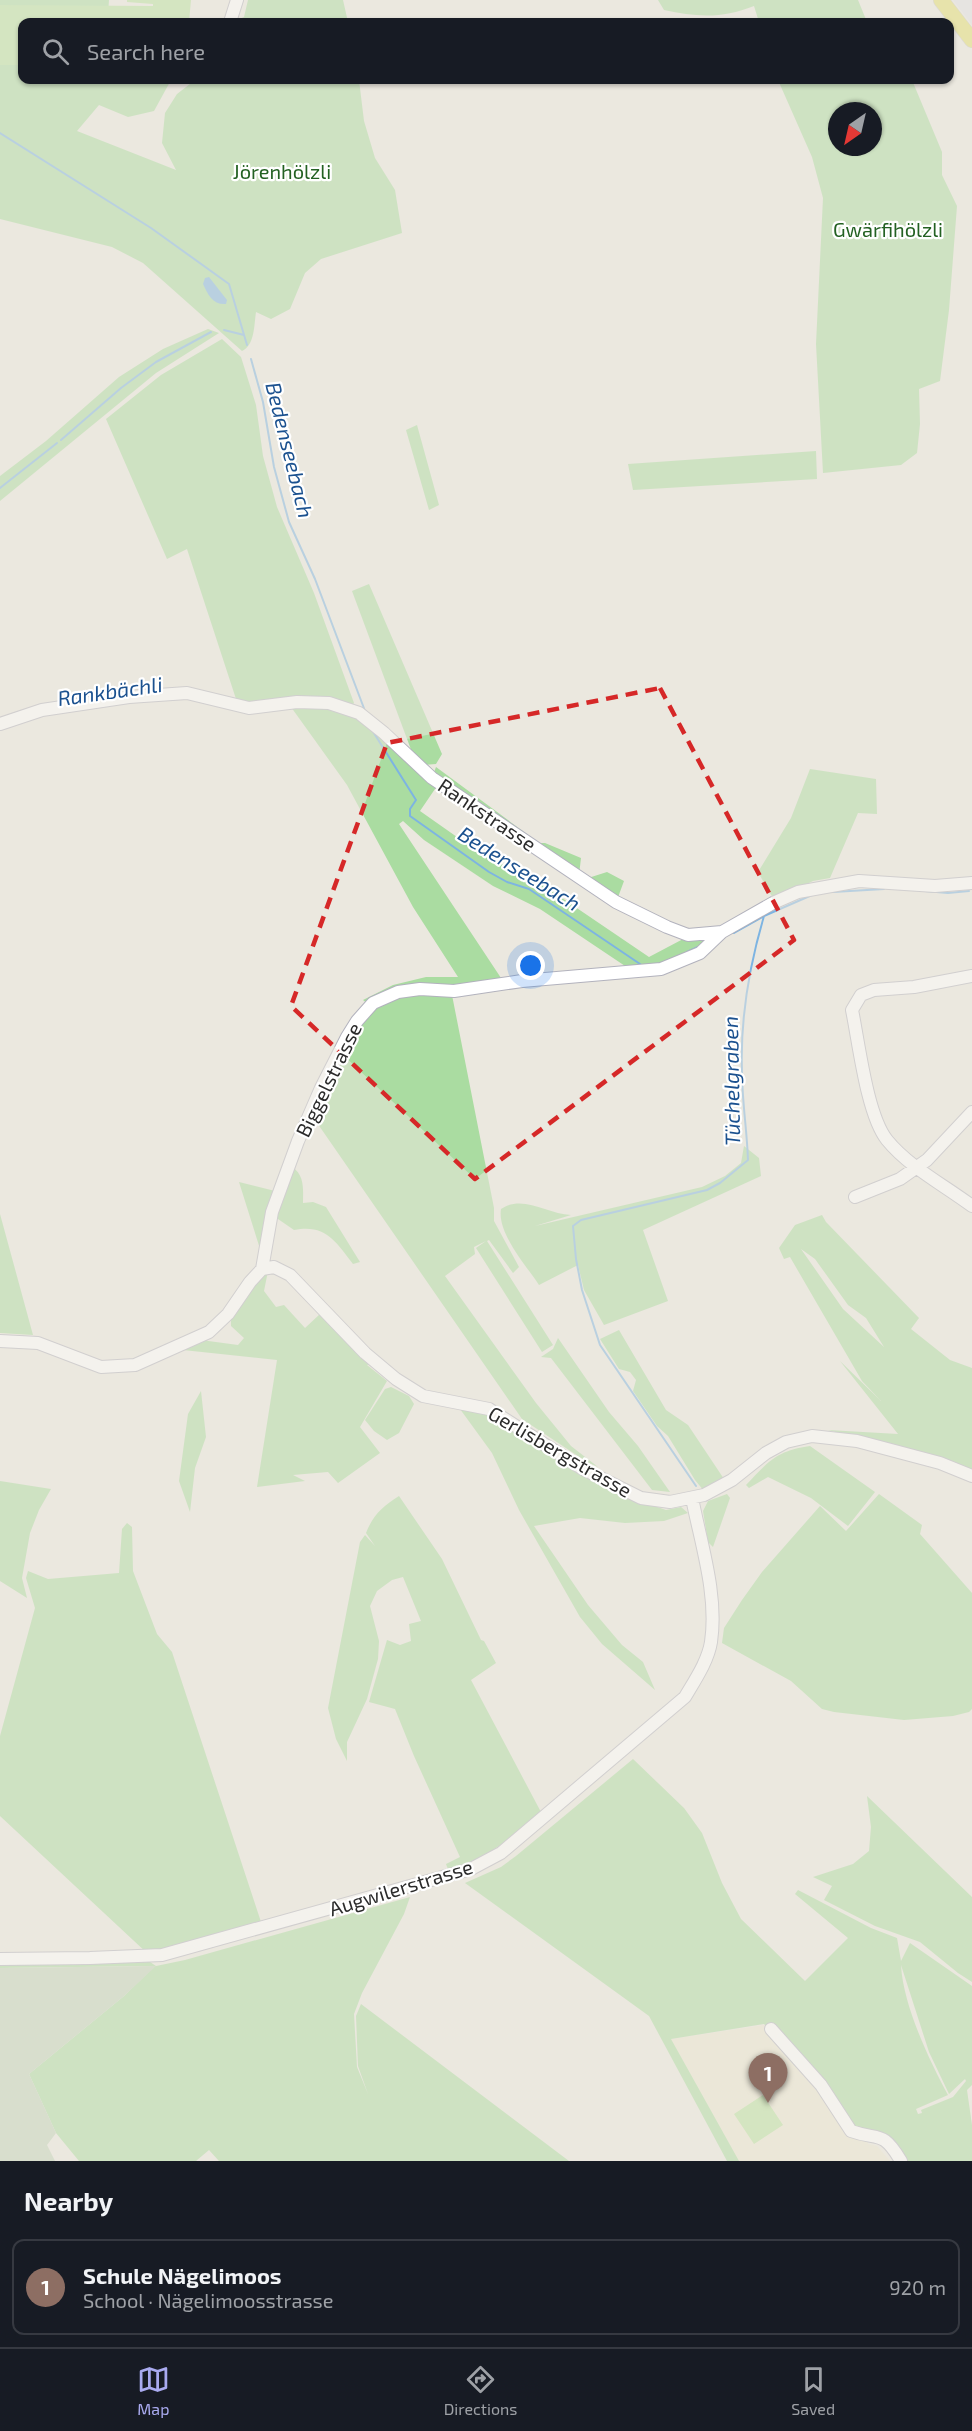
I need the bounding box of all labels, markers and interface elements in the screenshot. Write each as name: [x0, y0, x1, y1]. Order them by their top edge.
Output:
search box: [18, 18, 954, 84]
icon: search: [39, 35, 72, 68]
text: Search here: [87, 38, 205, 64]
north arrow: [828, 102, 882, 156]
park label: Jörenhölzli: [233, 159, 331, 183]
park label: Gwärfihölzli: [833, 217, 943, 241]
water label: Bedenseebach: [261, 379, 319, 520]
water label: Rankbächli: [56, 671, 164, 710]
street label: Rankstrasse: [434, 773, 541, 856]
water label: Bedenseebach: [454, 820, 585, 915]
your location: [516, 951, 545, 980]
water label: Tüchelgraben: [717, 1016, 744, 1146]
street label: Biggelstrasse: [290, 1019, 366, 1141]
street label: Gerlisbergstrasse: [485, 1400, 636, 1502]
street label: Augwilerstrasse: [326, 1854, 475, 1920]
pin: 1: [748, 2054, 788, 2103]
text: Nearby: [24, 2185, 113, 2216]
text: Schule Nägelimoos: [83, 2262, 282, 2288]
text: 1: [41, 2275, 50, 2299]
text: 920 m: [889, 2275, 946, 2299]
text: School · Nägelimoosstrasse: [83, 2288, 333, 2312]
tab: Map: [137, 2363, 170, 2418]
tab: Directions: [444, 2363, 517, 2418]
tab: Saved: [791, 2363, 835, 2418]

